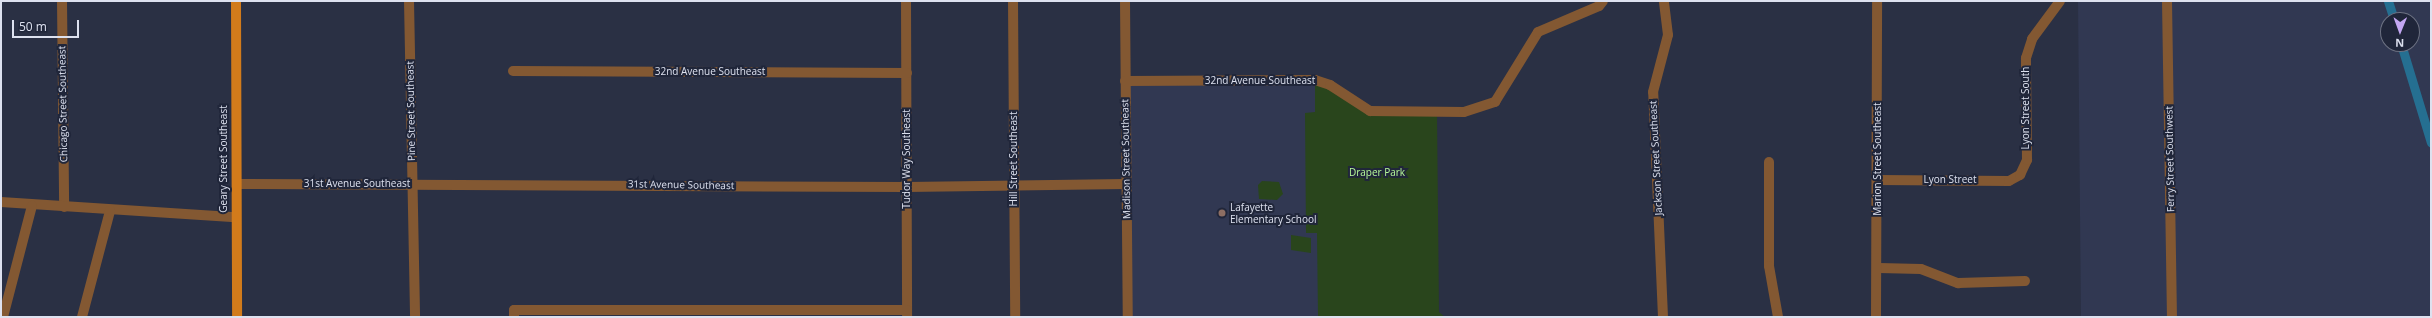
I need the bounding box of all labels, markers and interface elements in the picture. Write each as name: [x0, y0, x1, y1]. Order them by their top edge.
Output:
scale bar: [14, 12, 81, 38]
north arrow: [2380, 12, 2420, 52]
text: 50 m: [19, 18, 47, 35]
text: N: [2395, 36, 2404, 51]
street label: Chicago Street Southeast: [56, 46, 70, 162]
street label: Pine Street Southeast: [404, 61, 418, 161]
street label: 32nd Avenue Southeast: [655, 66, 765, 78]
street label: Lyon Street South: [2020, 67, 2032, 149]
street label: 32nd Avenue Southeast: [1205, 75, 1315, 87]
street label: Madison Street Southeast: [1119, 99, 1133, 219]
street label: Jackson Street Southeast: [1647, 100, 1665, 216]
street label: Marion Street Southeast: [1872, 102, 1884, 216]
street label: Geary Street Southeast: [218, 105, 230, 213]
street label: Ferry Street Southwest: [2163, 106, 2177, 212]
street label: Tudor Way Southeast: [901, 109, 913, 209]
street label: Hill Street Southeast: [1008, 112, 1020, 206]
park label: Draper Park: [1349, 167, 1405, 179]
street label: Lyon Street: [1924, 174, 1976, 186]
street label: 31st Avenue Southeast: [304, 178, 410, 190]
street label: 31st Avenue Southeast: [628, 178, 734, 192]
place label: Lafayette Elementary School: [1230, 201, 1316, 224]
marker: Lafayette Elementary School: [1217, 208, 1227, 218]

